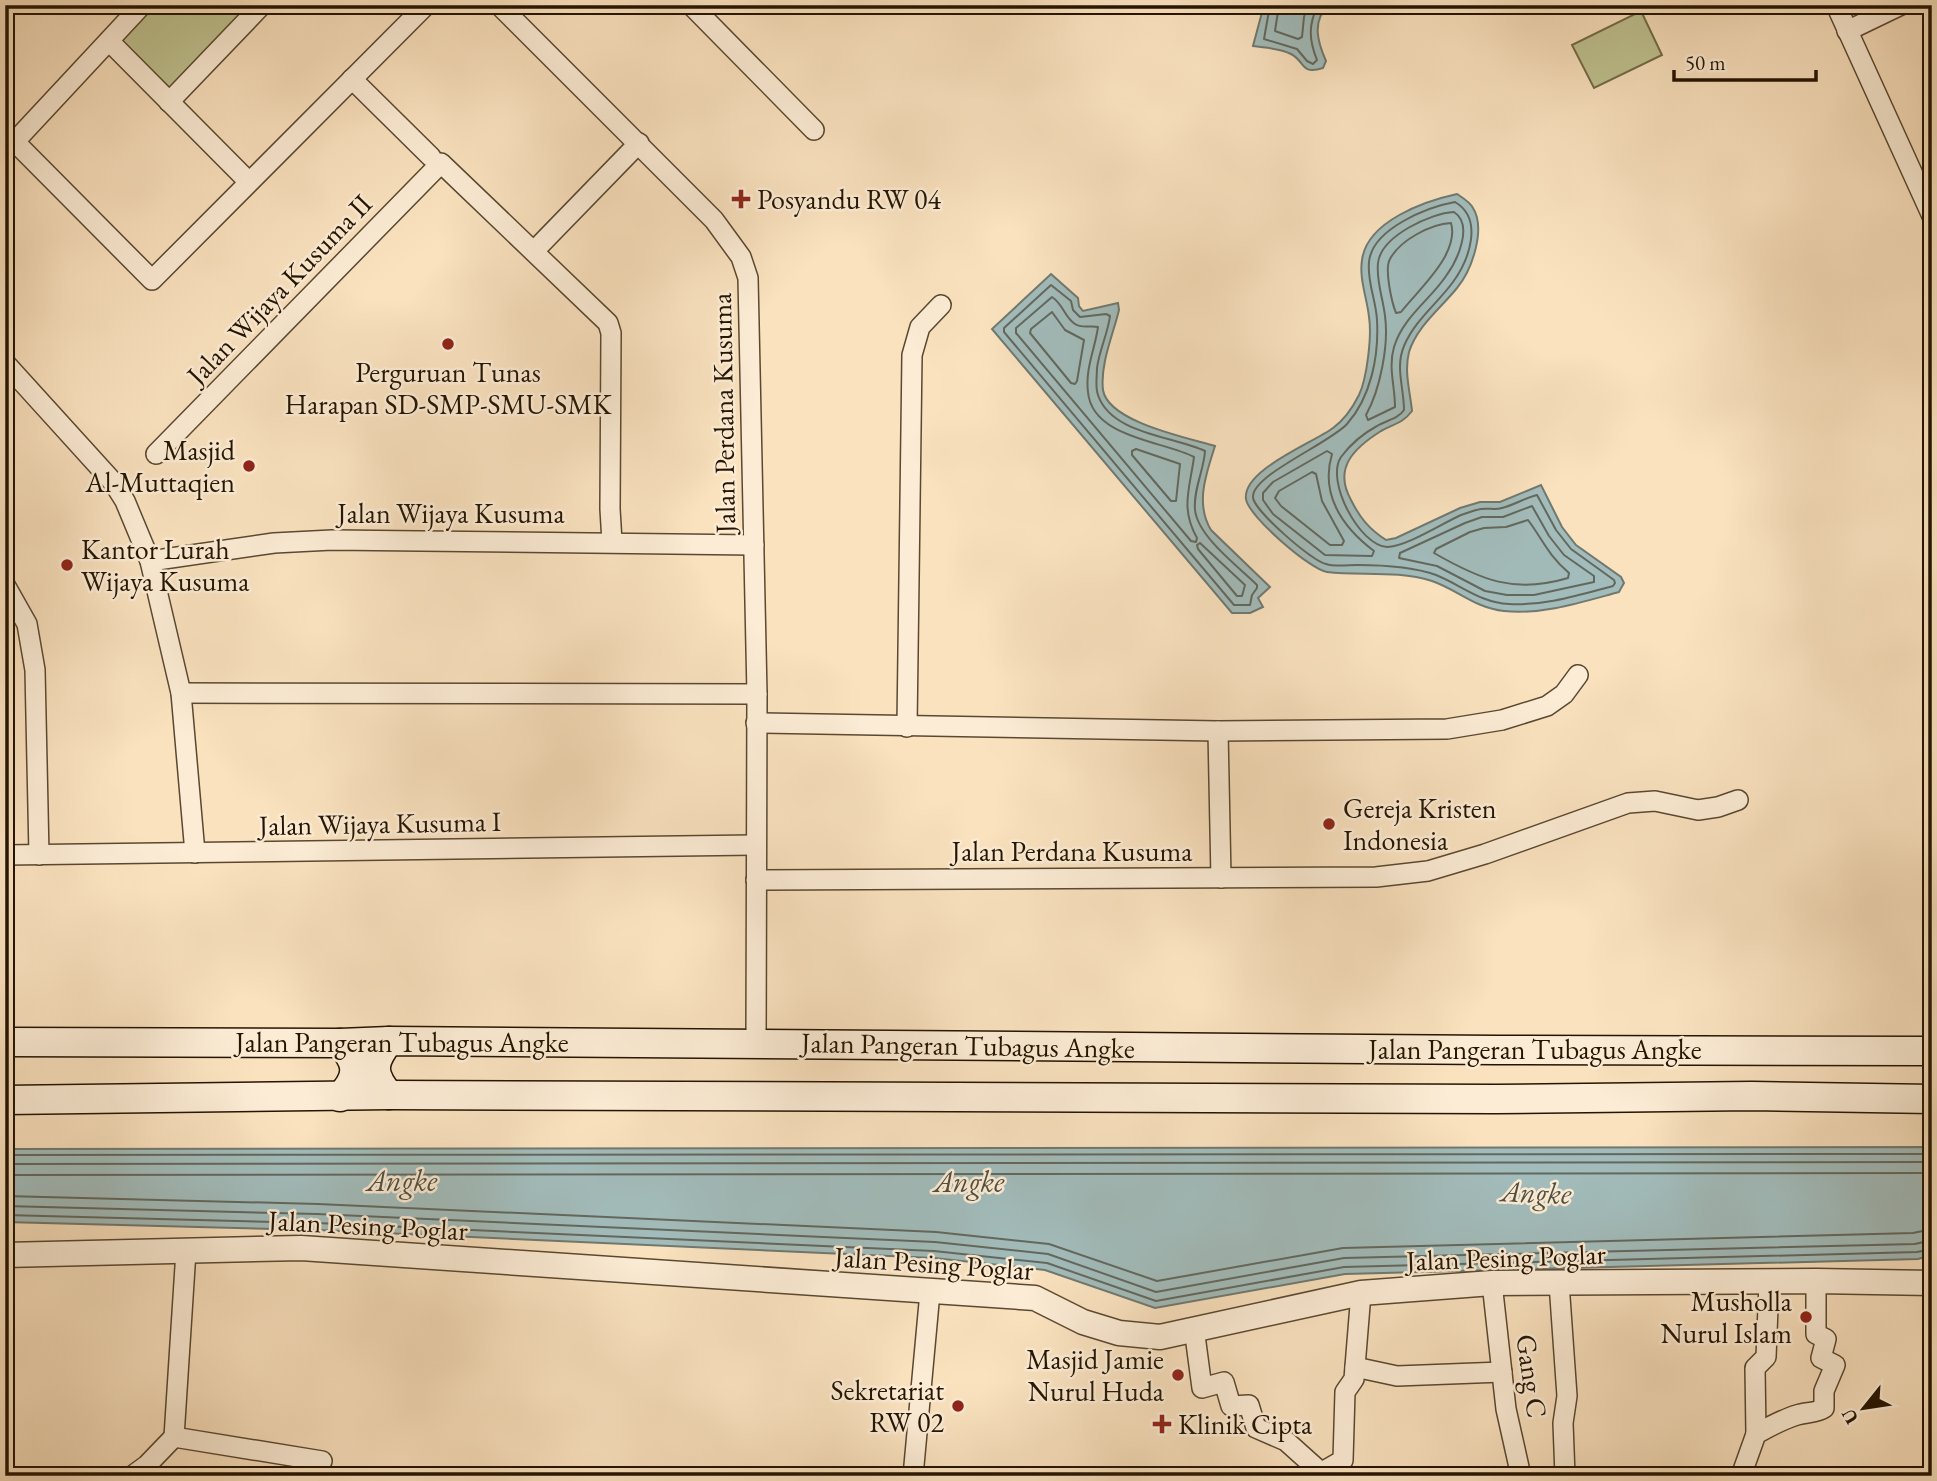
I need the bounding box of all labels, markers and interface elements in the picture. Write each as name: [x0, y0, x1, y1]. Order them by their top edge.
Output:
scale bar: [1674, 38, 1816, 82]
text: 50 m: [1685, 49, 1726, 76]
place label: Posyandu RW 04: [757, 181, 941, 217]
street label: Jalan Wijaya Kusuma II: [177, 186, 380, 394]
marker: Posyandu RW 04: [731, 189, 751, 209]
street label: Jalan Perdana Kusuma: [703, 291, 743, 536]
marker: Perguruan Tunas Harapan SD-SMP-SMU-SMK: [440, 336, 456, 352]
place label: Perguruan Tunas Harapan SD-SMP-SMU-SMK: [285, 354, 612, 422]
place label: Masjid Al-Muttaqien: [84, 432, 236, 500]
marker: Masjid Al-Muttaqien: [241, 458, 257, 474]
street label: Jalan Wijaya Kusuma: [335, 495, 565, 531]
place label: Kantor Lurah Wijaya Kusuma: [81, 531, 250, 599]
marker: Kantor Lurah Wijaya Kusuma: [59, 557, 75, 573]
place label: Gereja Kristen Indonesia: [1343, 790, 1497, 858]
street label: Jalan Wijaya Kusuma I: [256, 803, 502, 843]
marker: Gereja Kristen Indonesia: [1321, 816, 1337, 832]
street label: Jalan Perdana Kusuma: [950, 833, 1193, 869]
street label: Jalan Pangeran Tubagus Angke: [233, 1024, 569, 1060]
street label: Jalan Pangeran Tubagus Angke: [799, 1024, 1135, 1066]
street label: Jalan Pangeran Tubagus Angke: [1366, 1031, 1702, 1067]
water label: Angke: [365, 1161, 438, 1200]
water label: Angke: [932, 1162, 1005, 1201]
water label: Angke: [1498, 1171, 1573, 1213]
street label: Jalan Pesing Poglar: [265, 1202, 469, 1248]
street label: Jalan Pesing Poglar: [1404, 1236, 1607, 1279]
street label: Jalan Pesing Poglar: [831, 1238, 1036, 1288]
place label: Musholla Nurul Islam: [1660, 1283, 1793, 1351]
marker: Musholla Nurul Islam: [1798, 1309, 1814, 1325]
street label: Gang C: [1508, 1332, 1556, 1420]
place label: Masjid Jamie Nurul Huda: [1026, 1341, 1165, 1409]
marker: Masjid Jamie Nurul Huda: [1170, 1367, 1186, 1383]
place label: Sekretariat RW 02: [831, 1372, 945, 1440]
north arrow: [1828, 1372, 1898, 1442]
marker: Sekretariat RW 02: [950, 1398, 966, 1414]
text: U: [1835, 1404, 1864, 1429]
place label: Klinik Cipta: [1178, 1406, 1313, 1442]
marker: Klinik Cipta: [1152, 1414, 1172, 1434]

